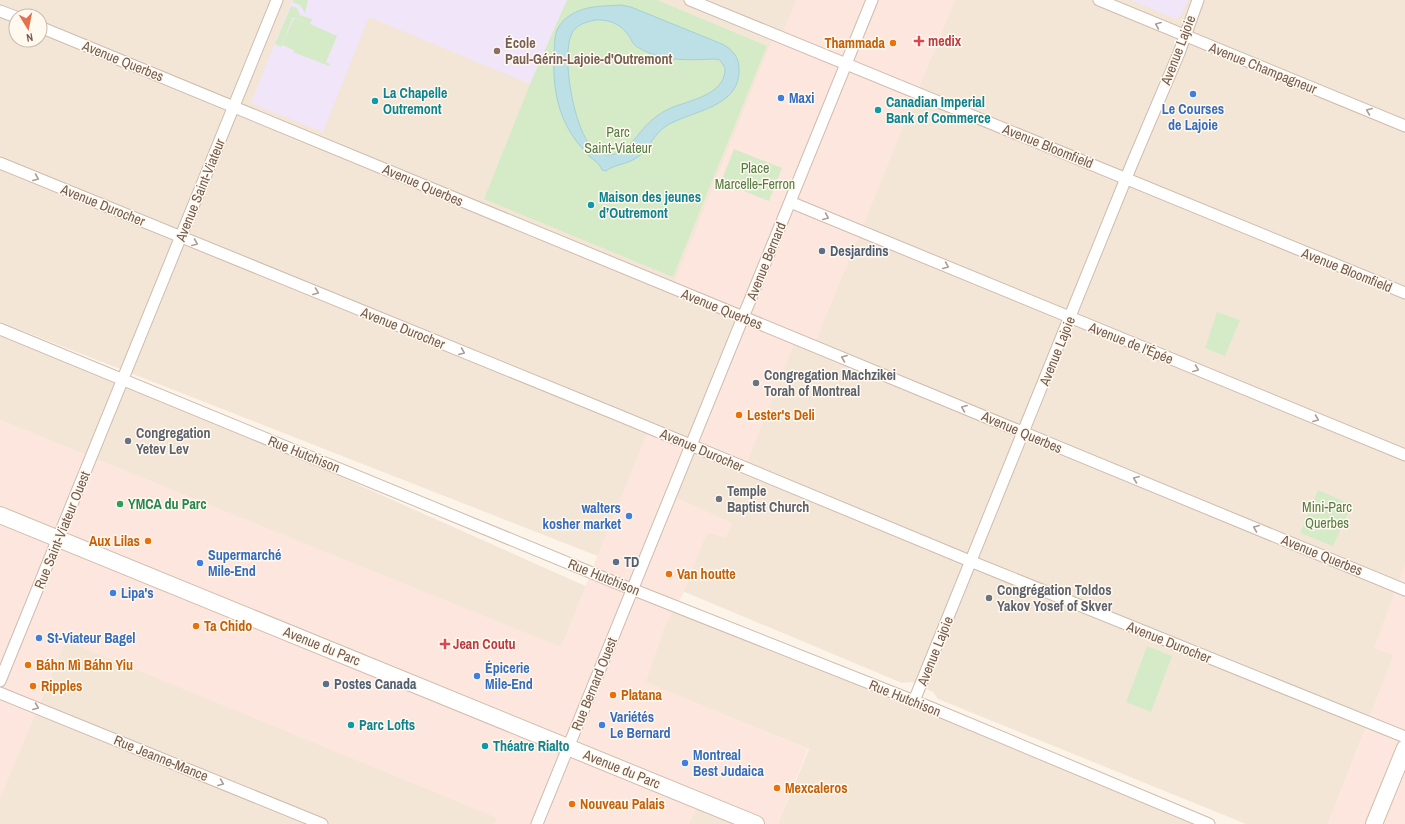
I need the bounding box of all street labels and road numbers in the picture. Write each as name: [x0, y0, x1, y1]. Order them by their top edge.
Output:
street label: Avenue Lajoie: [1156, 13, 1200, 88]
street label: Avenue Querbes: [79, 36, 166, 86]
street label: Avenue Champagneur: [1206, 38, 1320, 98]
street label: Avenue Bloomfield: [999, 119, 1096, 172]
street label: Avenue Saint-Viateur: [171, 136, 229, 245]
street label: Avenue Querbes: [379, 160, 466, 210]
street label: Avenue Durocher: [57, 180, 148, 230]
street label: Avenue Bernard: [742, 219, 790, 304]
street label: Avenue Bloomfield: [1298, 243, 1395, 296]
street label: Avenue Querbes: [678, 284, 765, 334]
street label: Avenue Durocher: [357, 303, 448, 353]
street label: Avenue Lajoie: [1035, 314, 1079, 389]
street label: Avenue de l'Épée: [1085, 318, 1176, 368]
street label: Avenue Querbes: [978, 407, 1065, 457]
street label: Avenue Durocher: [657, 424, 747, 476]
street label: Rue Hutchison: [265, 431, 343, 477]
street label: Rue Saint-Viateur Ouest: [30, 468, 94, 592]
street label: Avenue Querbes: [1278, 530, 1365, 580]
street label: Rue Hutchison: [565, 554, 643, 600]
street label: Avenue Lajoie: [913, 614, 957, 689]
street label: Avenue Durocher: [1123, 617, 1214, 667]
street label: Avenue du Parc: [280, 622, 363, 670]
street label: Rue Bernard Ouest: [567, 635, 621, 733]
street label: Rue Hutchison: [866, 675, 944, 721]
street label: Rue Jeanne-Mance: [111, 731, 211, 785]
street label: Avenue du Parc: [580, 745, 663, 793]

